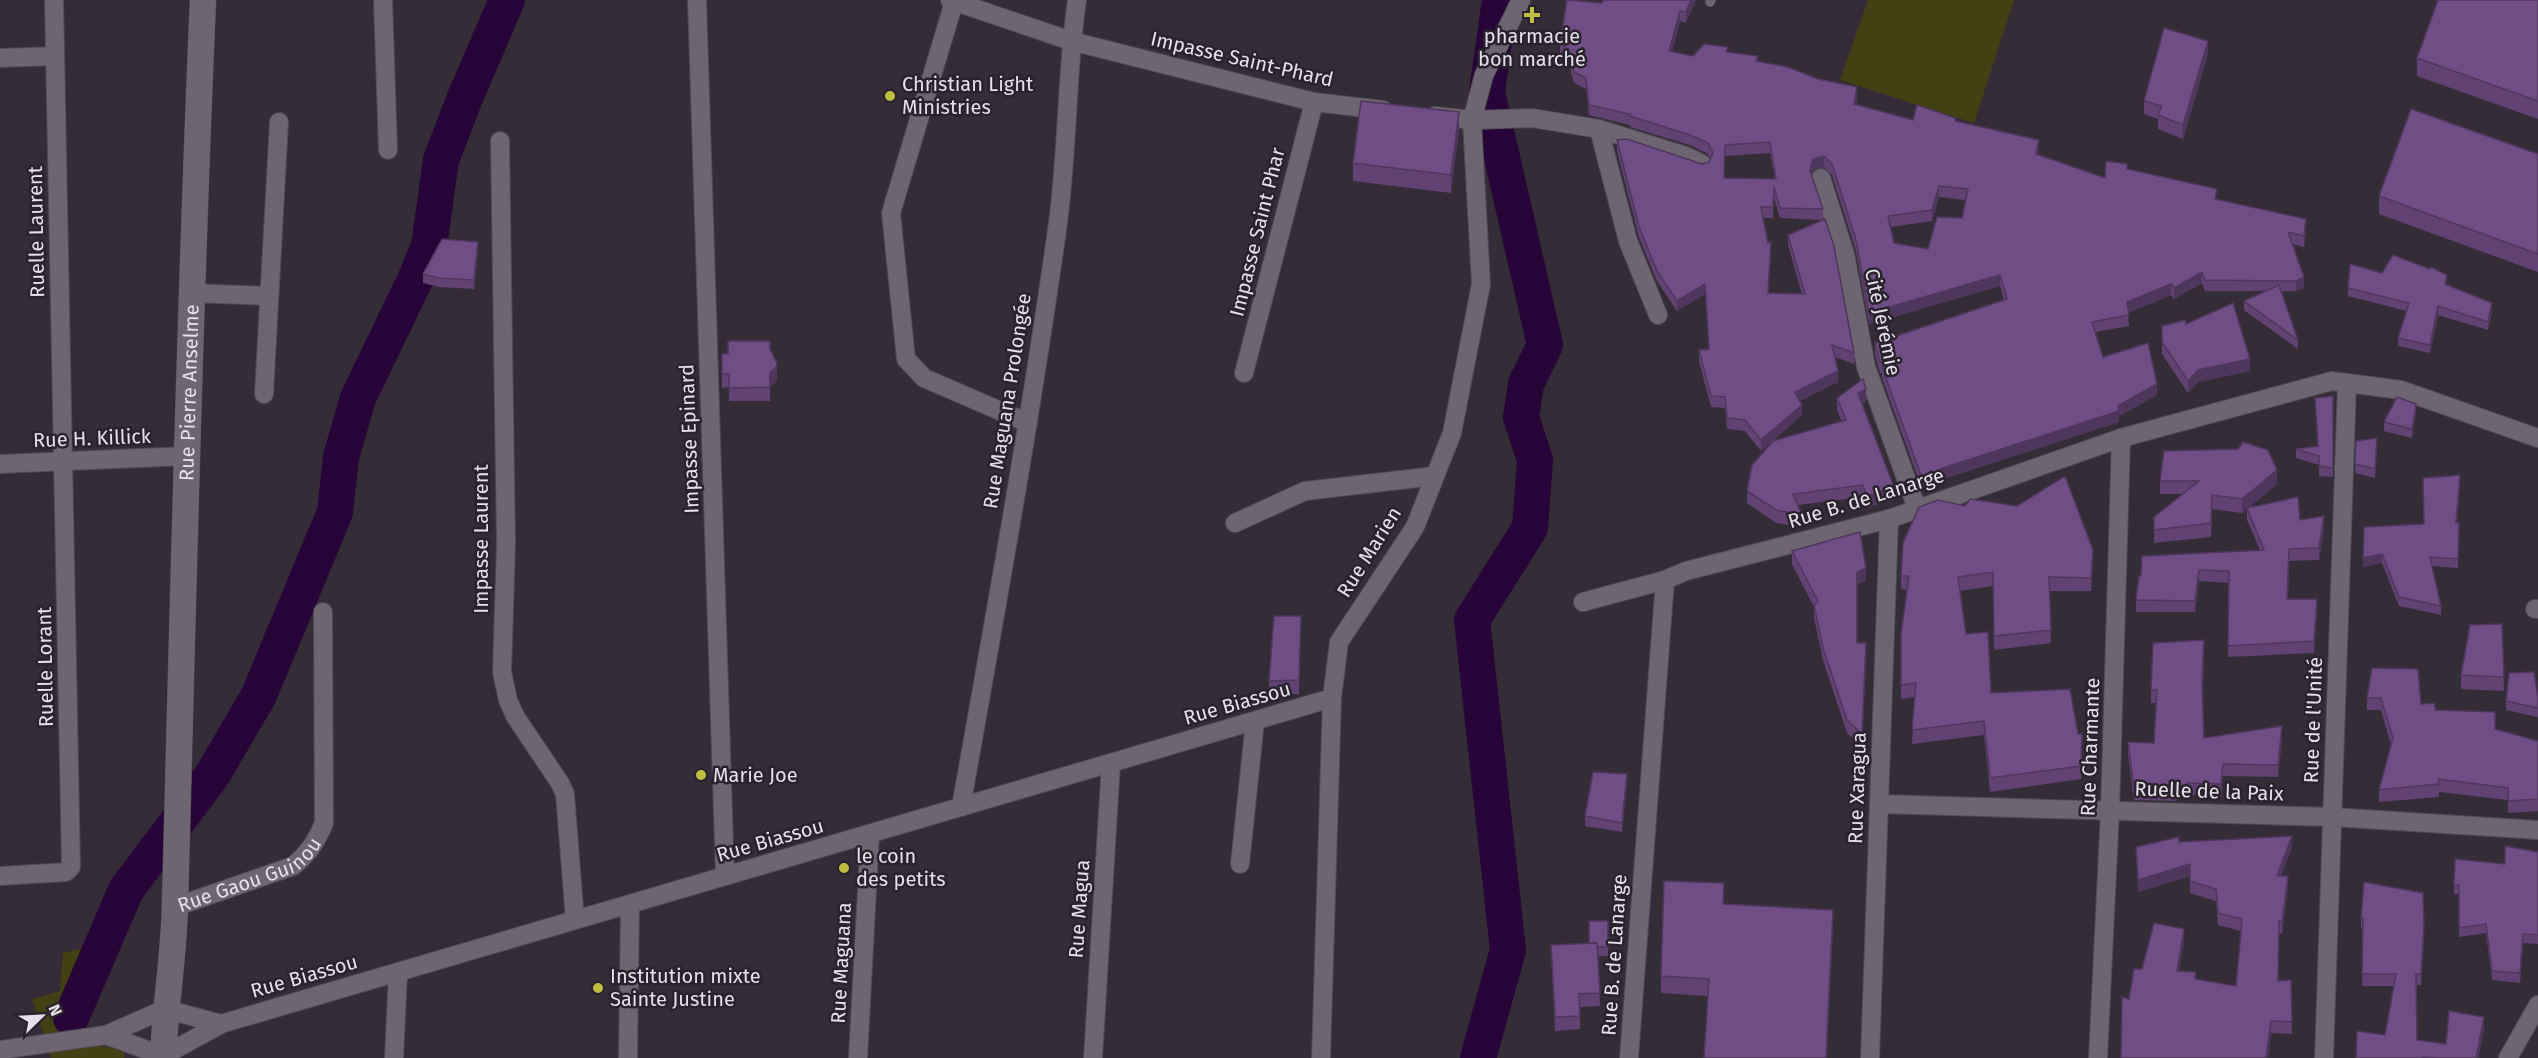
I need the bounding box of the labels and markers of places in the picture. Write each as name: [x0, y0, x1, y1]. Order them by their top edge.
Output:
marker: pharmacie bon marché: [1525, 8, 1539, 22]
place label: pharmacie bon marché: [1478, 24, 1586, 71]
place label: Christian Light Ministries: [902, 72, 1034, 119]
marker: Christian Light Ministries: [883, 89, 897, 103]
place label: Marie Joe: [713, 763, 798, 787]
marker: Marie Joe: [694, 768, 708, 782]
place label: le coin des petits: [856, 844, 946, 891]
marker: le coin des petits: [837, 861, 851, 875]
place label: Institution mixte Sainte Justine: [610, 964, 761, 1011]
marker: Institution mixte Sainte Justine: [591, 981, 605, 995]

